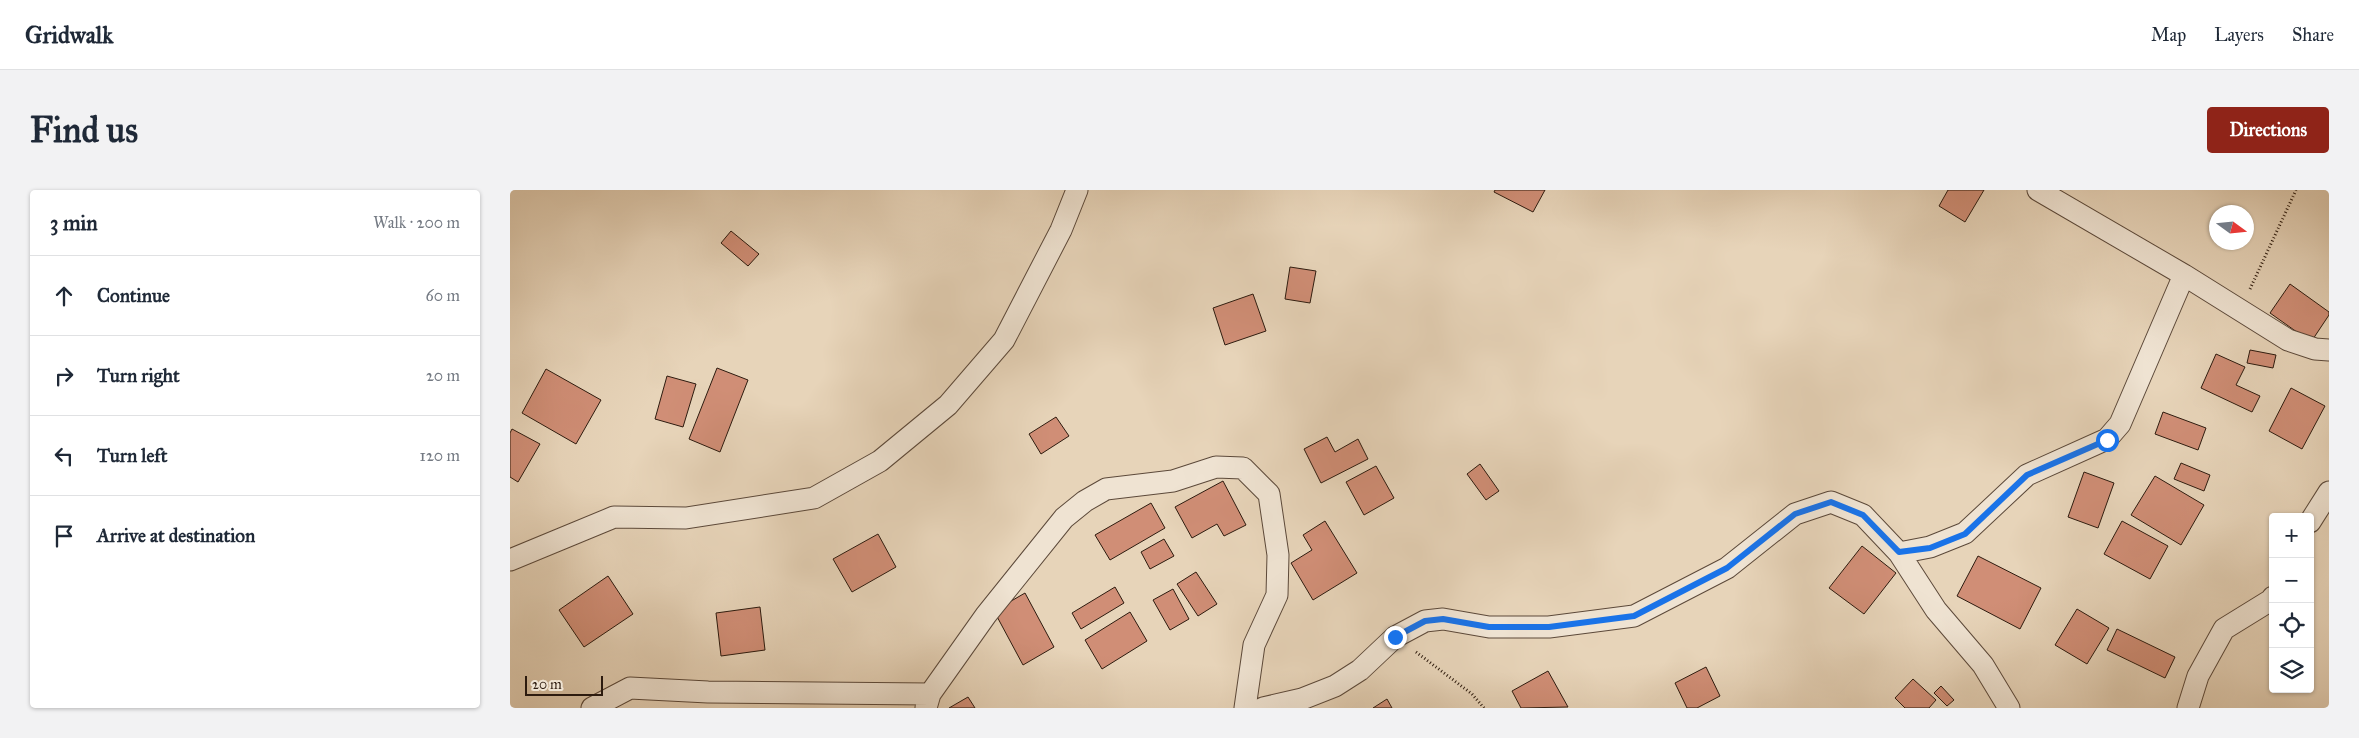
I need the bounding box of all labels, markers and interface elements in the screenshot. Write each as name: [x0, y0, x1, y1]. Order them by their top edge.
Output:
text: Gridwalk: [25, 20, 113, 50]
text: Map: [2151, 24, 2186, 46]
text: Layers: [2214, 24, 2264, 46]
text: Share: [2292, 24, 2334, 46]
button: Directions: [2207, 107, 2329, 153]
text: Find us: [30, 109, 138, 152]
north arrow: [2209, 205, 2254, 250]
text: 3 min: [50, 210, 98, 236]
text: Walk · 200 m: [373, 213, 460, 232]
icon: ahead: [50, 282, 78, 310]
text: Continue: [97, 284, 170, 307]
text: 60 m: [426, 286, 460, 305]
icon: right: [50, 362, 78, 390]
text: Turn right: [97, 364, 180, 387]
text: 20 m: [426, 366, 460, 385]
route start: [2096, 429, 2119, 452]
icon: left: [50, 442, 78, 470]
text: Turn left: [97, 444, 167, 467]
text: 120 m: [420, 446, 460, 465]
map controls: [2269, 513, 2314, 693]
button: +: [2269, 513, 2314, 558]
icon: arrive: [50, 522, 78, 550]
text: Arrive at destination: [97, 524, 255, 547]
button: −: [2269, 558, 2314, 603]
button: locate: [2269, 603, 2314, 648]
route end: [1384, 626, 1407, 649]
button: layers: [2269, 648, 2314, 693]
scale bar: [525, 673, 602, 696]
text: 20 m: [532, 676, 562, 693]

